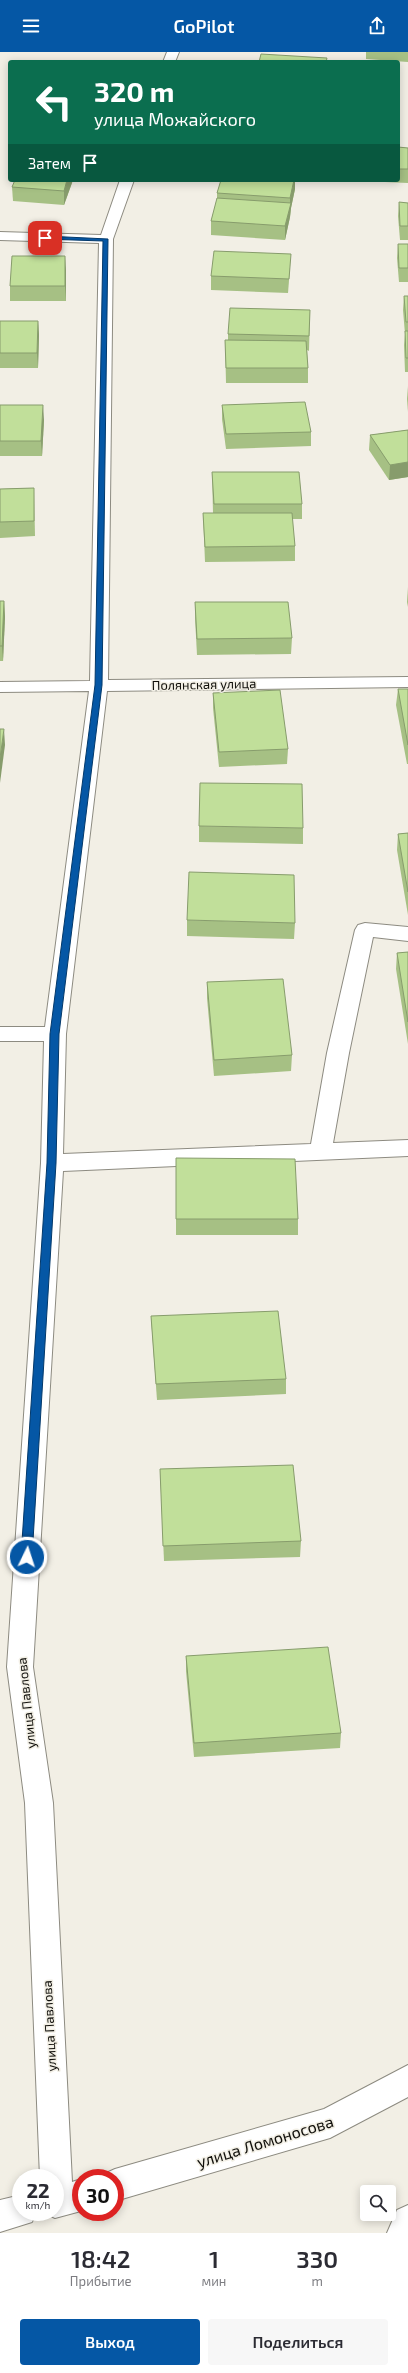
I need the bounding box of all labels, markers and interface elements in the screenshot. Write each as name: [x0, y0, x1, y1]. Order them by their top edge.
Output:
icon: menu: [20, 15, 42, 37]
text: GoPilot: [174, 15, 234, 37]
icon: share: [366, 15, 388, 37]
text: 320 m: [94, 74, 175, 108]
icon: left: [28, 76, 80, 128]
text: улица Можайского: [94, 108, 256, 130]
icon: arrive: [79, 152, 101, 174]
text: Затем: [28, 154, 71, 172]
pin: [28, 221, 62, 255]
icon: arrive: [34, 227, 56, 249]
street label: Полянская улица: [151, 675, 257, 693]
position arrow: [6, 1536, 48, 1578]
street label: улица Павлова: [13, 1657, 39, 1749]
street label: улица Павлова: [39, 1980, 59, 2072]
street label: улица Ломоносова: [194, 2111, 336, 2172]
speed limit sign: 30: [72, 2169, 124, 2221]
text: 22: [26, 2178, 50, 2202]
map controls: [360, 2185, 396, 2221]
button: search: [360, 2185, 396, 2221]
text: km/h: [26, 2199, 50, 2211]
text: 18:42: [71, 2244, 131, 2273]
text: 1: [209, 2244, 219, 2273]
text: 330: [296, 2244, 338, 2273]
text: Прибытие: [70, 2273, 132, 2289]
text: мин: [201, 2273, 226, 2289]
text: m: [311, 2273, 323, 2289]
button: Выход: [20, 2319, 200, 2365]
button: Поделиться: [208, 2319, 388, 2365]

